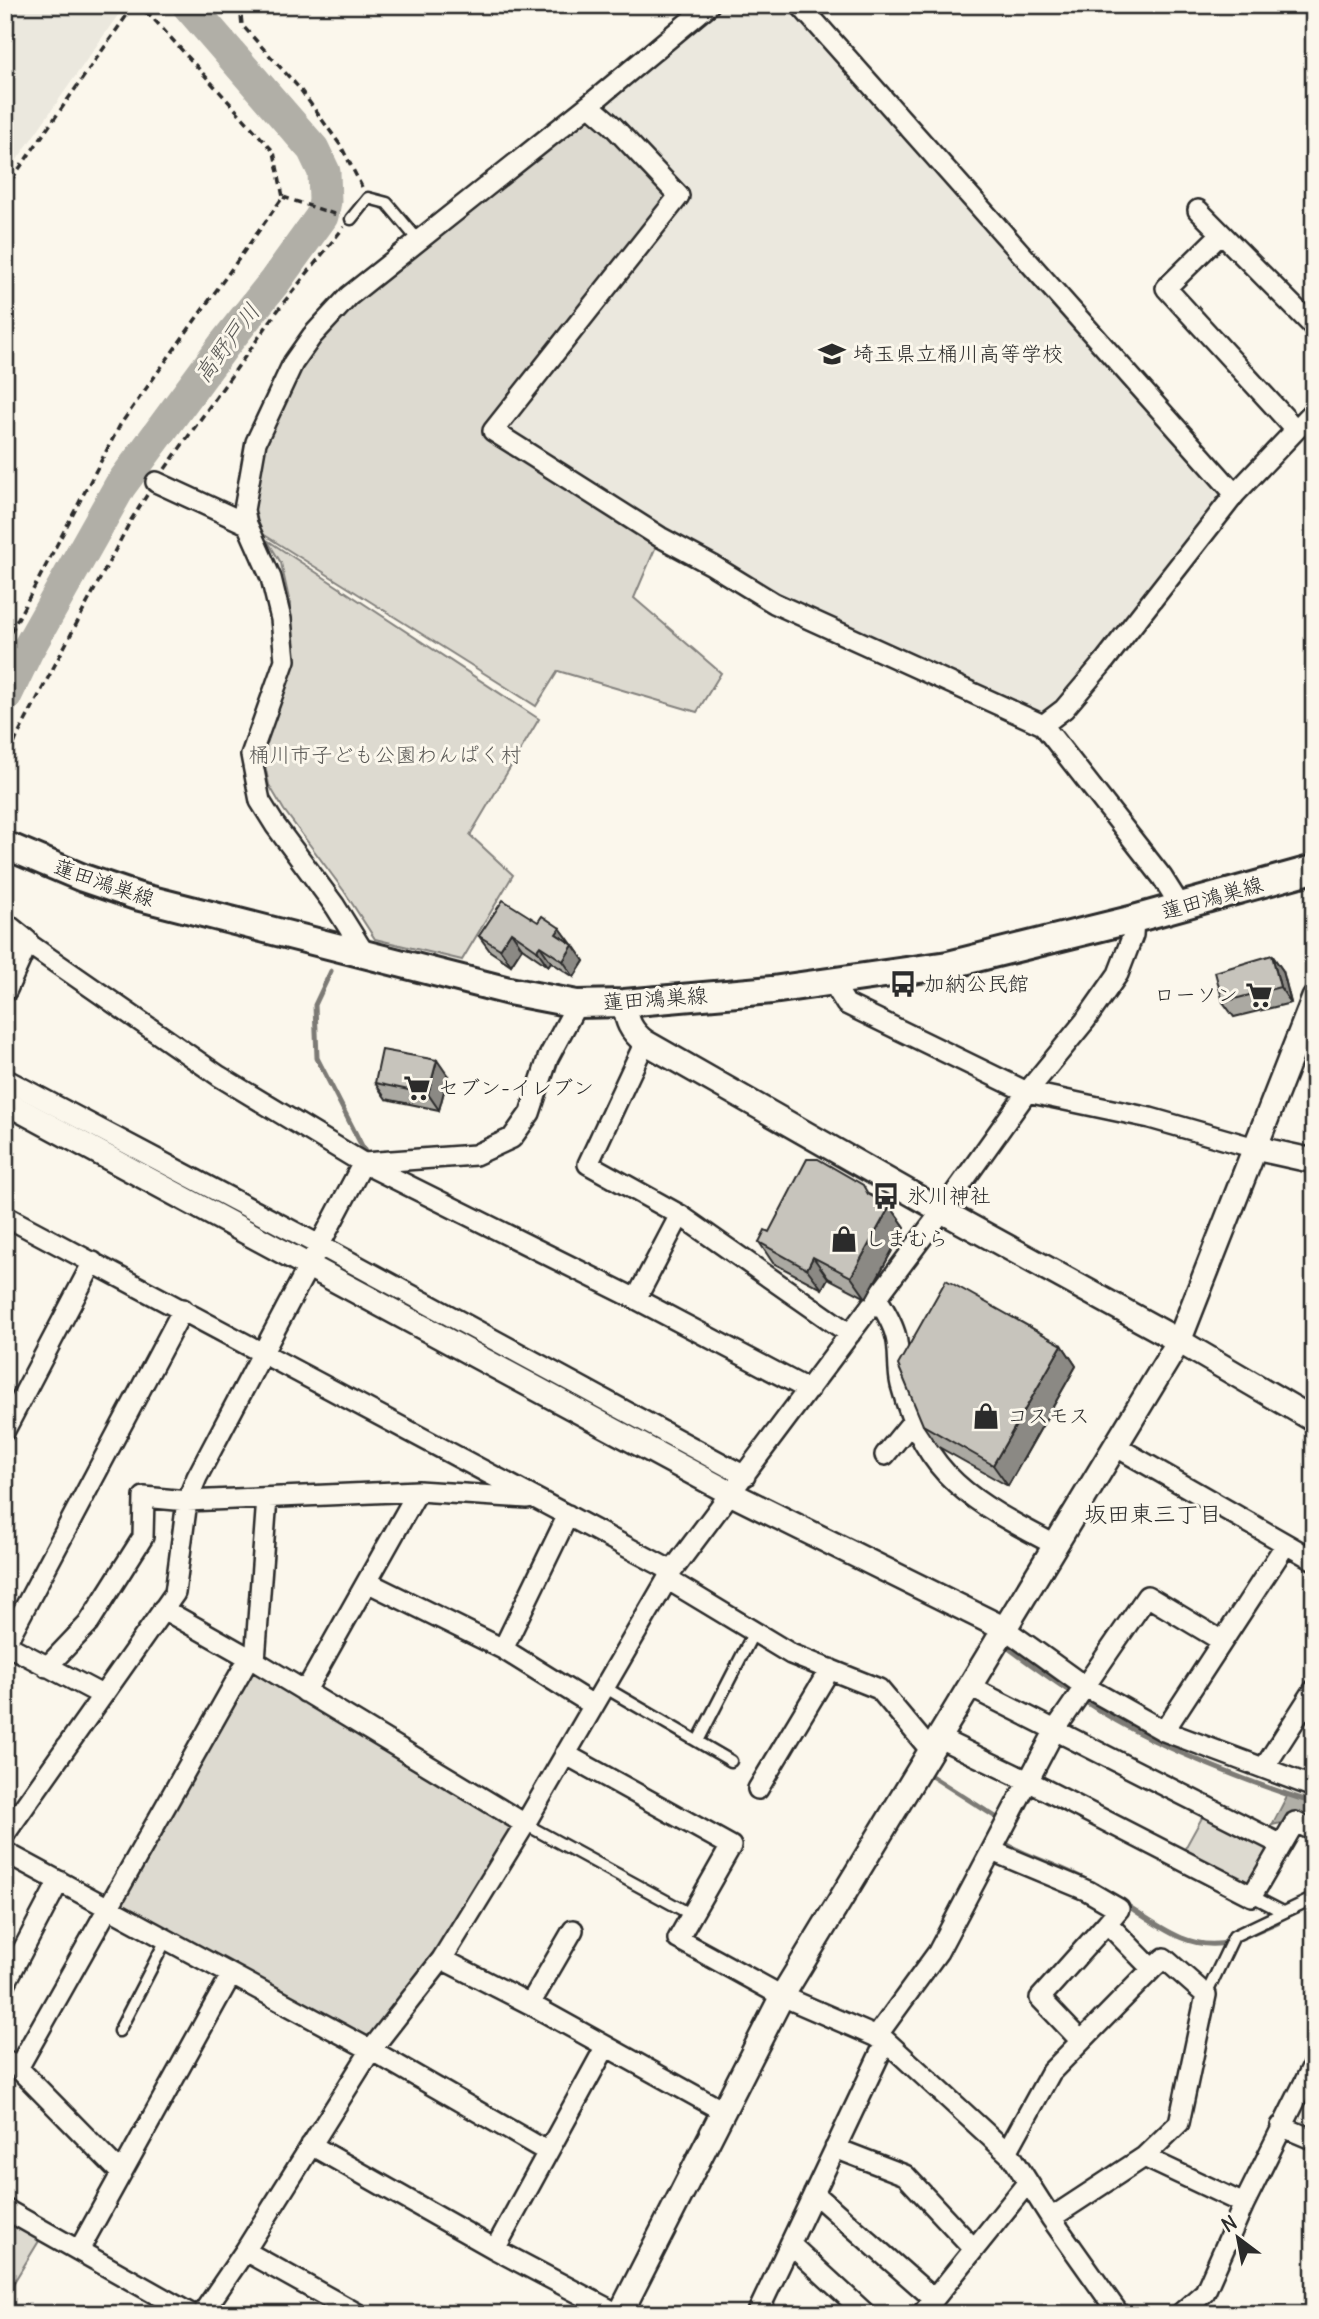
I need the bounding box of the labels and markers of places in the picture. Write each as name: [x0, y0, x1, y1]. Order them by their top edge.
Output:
school or university icon: 埼玉県立桶川高等学校: [817, 339, 847, 369]
place label: 埼玉県立桶川高等学校: [853, 340, 1063, 367]
bus stop icon: 加納公民館: [888, 969, 918, 999]
place label: 加納公民館: [924, 970, 1029, 997]
supermarket icon: ローソン: [1244, 980, 1274, 1010]
place label: ローソン: [1154, 981, 1238, 1008]
supermarket icon: セブン-イレブン: [402, 1073, 432, 1103]
place label: セブン-イレブン: [438, 1074, 594, 1101]
bus stop icon: 氷川神社: [871, 1181, 901, 1211]
place label: 氷川神社: [907, 1182, 991, 1209]
shop icon: しまむら: [829, 1224, 859, 1254]
place label: しまむら: [865, 1225, 949, 1252]
shop icon: コスモス: [971, 1401, 1001, 1431]
place label: コスモス: [1007, 1402, 1090, 1429]

